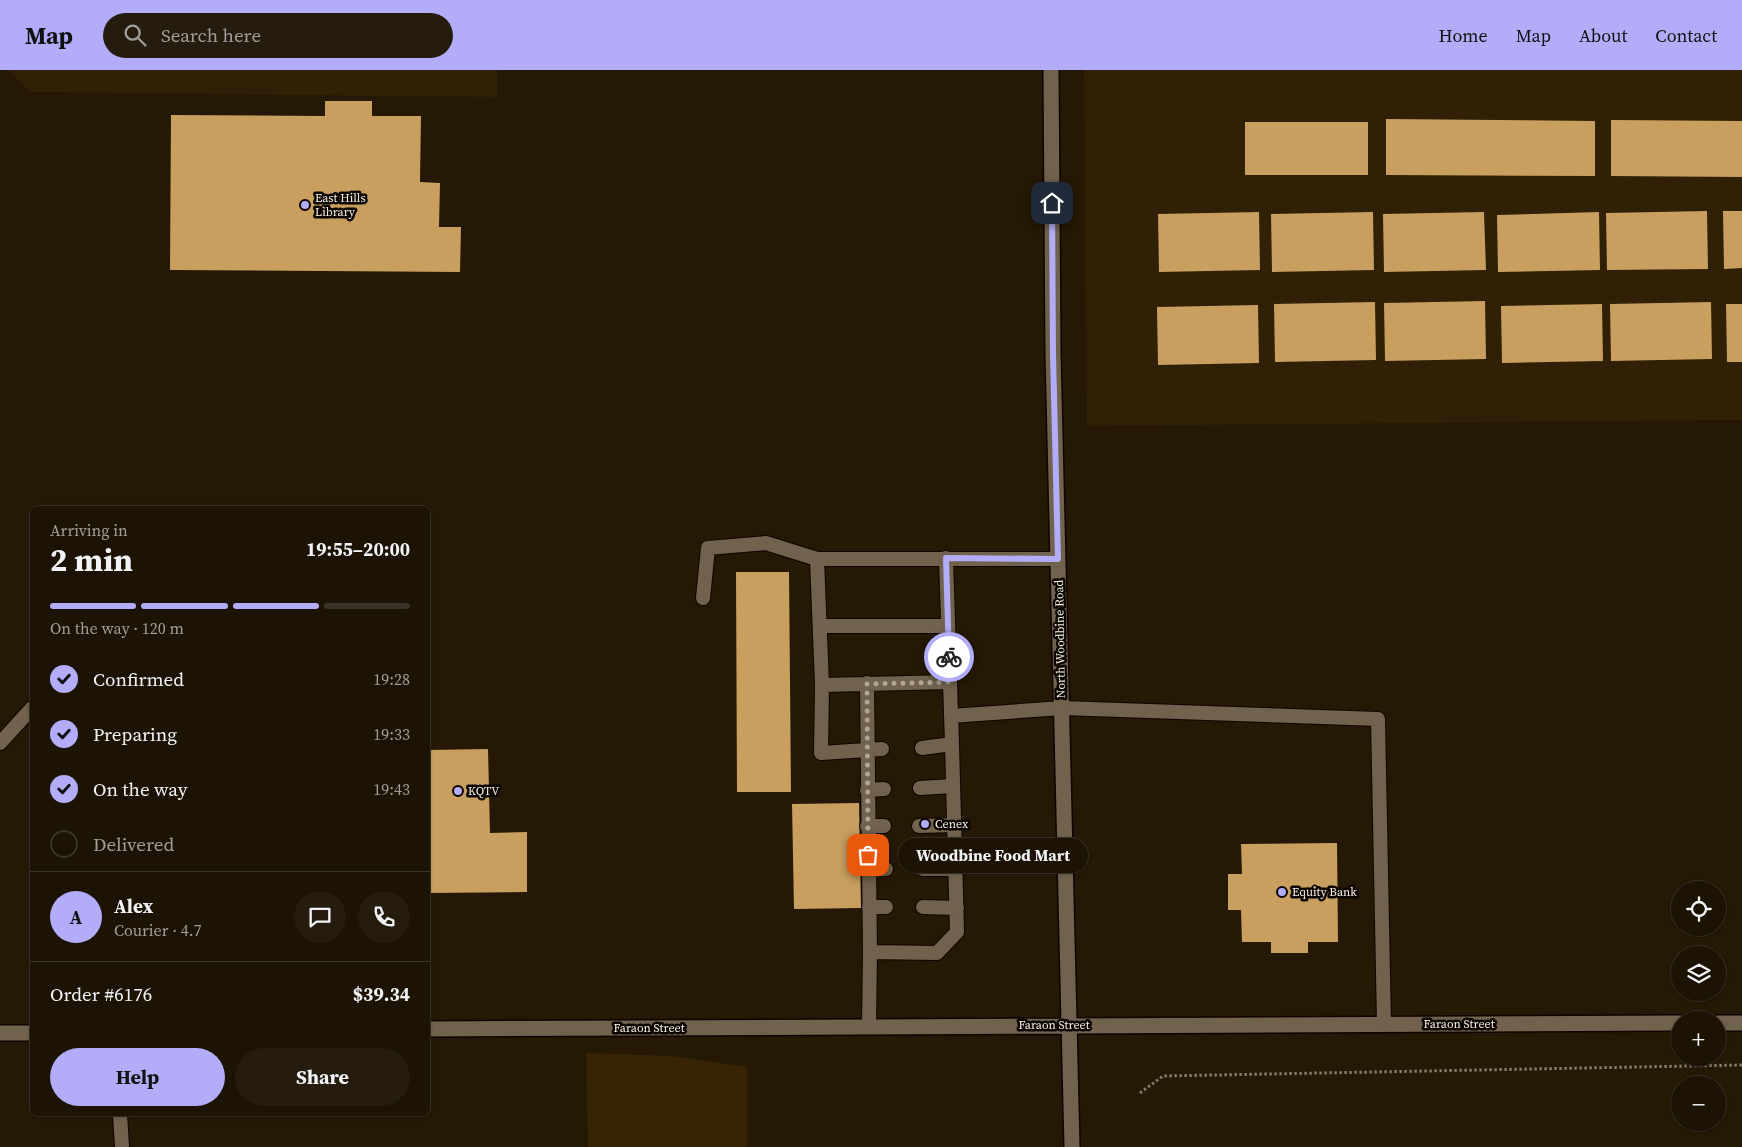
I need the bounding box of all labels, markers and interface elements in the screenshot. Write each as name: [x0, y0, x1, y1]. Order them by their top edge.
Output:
search box: [103, 13, 453, 58]
text: Map: [25, 19, 73, 52]
icon: search: [121, 21, 149, 49]
text: Search here: [161, 22, 261, 48]
text: Home: [1439, 23, 1488, 48]
text: Map: [1516, 23, 1551, 48]
text: About: [1579, 23, 1627, 48]
text: Contact: [1655, 23, 1717, 48]
pin: [1031, 182, 1073, 224]
icon: home: [1038, 189, 1066, 217]
place label: East Hills Library: [315, 190, 366, 220]
marker: East Hills Library: [299, 199, 311, 211]
text: Arriving in: [50, 519, 128, 541]
text: 19:55–20:00: [306, 536, 410, 562]
text: 2 min: [50, 538, 133, 582]
street label: North Woodbine Road: [1051, 579, 1069, 698]
text: On the way · 120 m: [50, 617, 184, 639]
courier: [924, 632, 974, 682]
icon: bike: [935, 643, 963, 671]
icon: check: [50, 665, 78, 693]
text: Confirmed: [93, 666, 184, 692]
text: 19:28: [373, 668, 410, 690]
icon: check: [50, 720, 78, 748]
text: Preparing: [93, 721, 177, 747]
text: 19:33: [373, 723, 410, 745]
icon: check: [50, 775, 78, 803]
text: On the way: [93, 776, 188, 802]
text: 19:43: [373, 778, 410, 800]
place label: KQTV: [468, 783, 499, 799]
marker: KQTV: [452, 785, 464, 797]
place label: Cenex: [935, 816, 969, 832]
marker: Cenex: [919, 818, 931, 830]
text: Delivered: [93, 831, 174, 857]
pin: [847, 834, 889, 876]
callout: Woodbine Food Mart: [898, 838, 1088, 872]
icon: bag: [854, 841, 882, 869]
text: Woodbine Food Mart: [916, 844, 1070, 866]
map controls: [1671, 881, 1726, 1131]
button: locate: [1671, 881, 1726, 936]
place label: Equity Bank: [1292, 884, 1357, 900]
marker: Equity Bank: [1276, 886, 1288, 898]
button: chat: [294, 891, 346, 943]
button: phone: [358, 891, 410, 943]
text: Alex: [114, 893, 153, 919]
text: A: [70, 904, 82, 930]
text: Courier · 4.7: [114, 919, 202, 941]
button: layers: [1671, 946, 1726, 1001]
text: Order #6176: [50, 981, 152, 1007]
text: $39.34: [353, 981, 410, 1007]
button: +: [1671, 1011, 1726, 1066]
street label: Faraon Street: [1423, 1016, 1495, 1032]
street label: Faraon Street: [1018, 1017, 1090, 1033]
street label: Faraon Street: [613, 1020, 685, 1036]
button: Help: [50, 1048, 225, 1106]
button: Share: [235, 1048, 410, 1106]
button: −: [1671, 1076, 1726, 1131]

